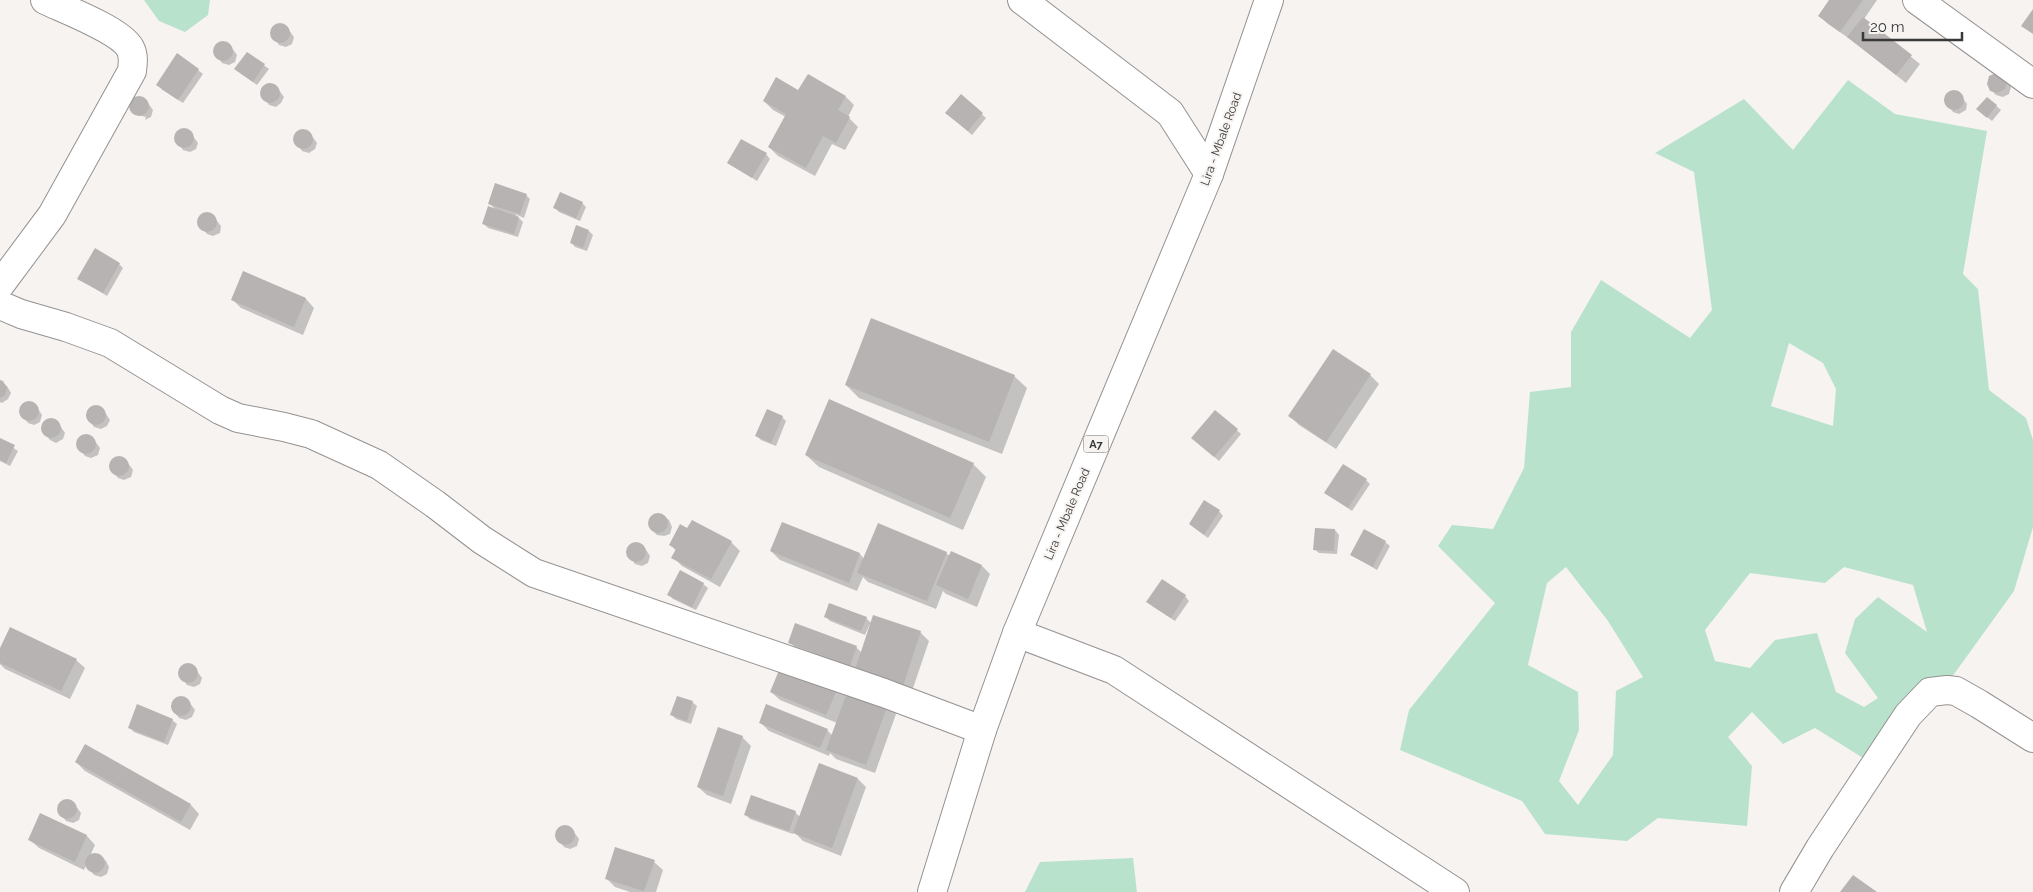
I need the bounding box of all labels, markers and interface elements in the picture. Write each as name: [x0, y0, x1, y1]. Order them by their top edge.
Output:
scale bar: [1863, 10, 1962, 42]
text: 20 m: [1870, 18, 1905, 36]
street label: Lira - Mbale Road: [1198, 90, 1244, 188]
road number: A7: [1084, 436, 1108, 452]
street label: Lira - Mbale Road: [1041, 466, 1093, 562]

